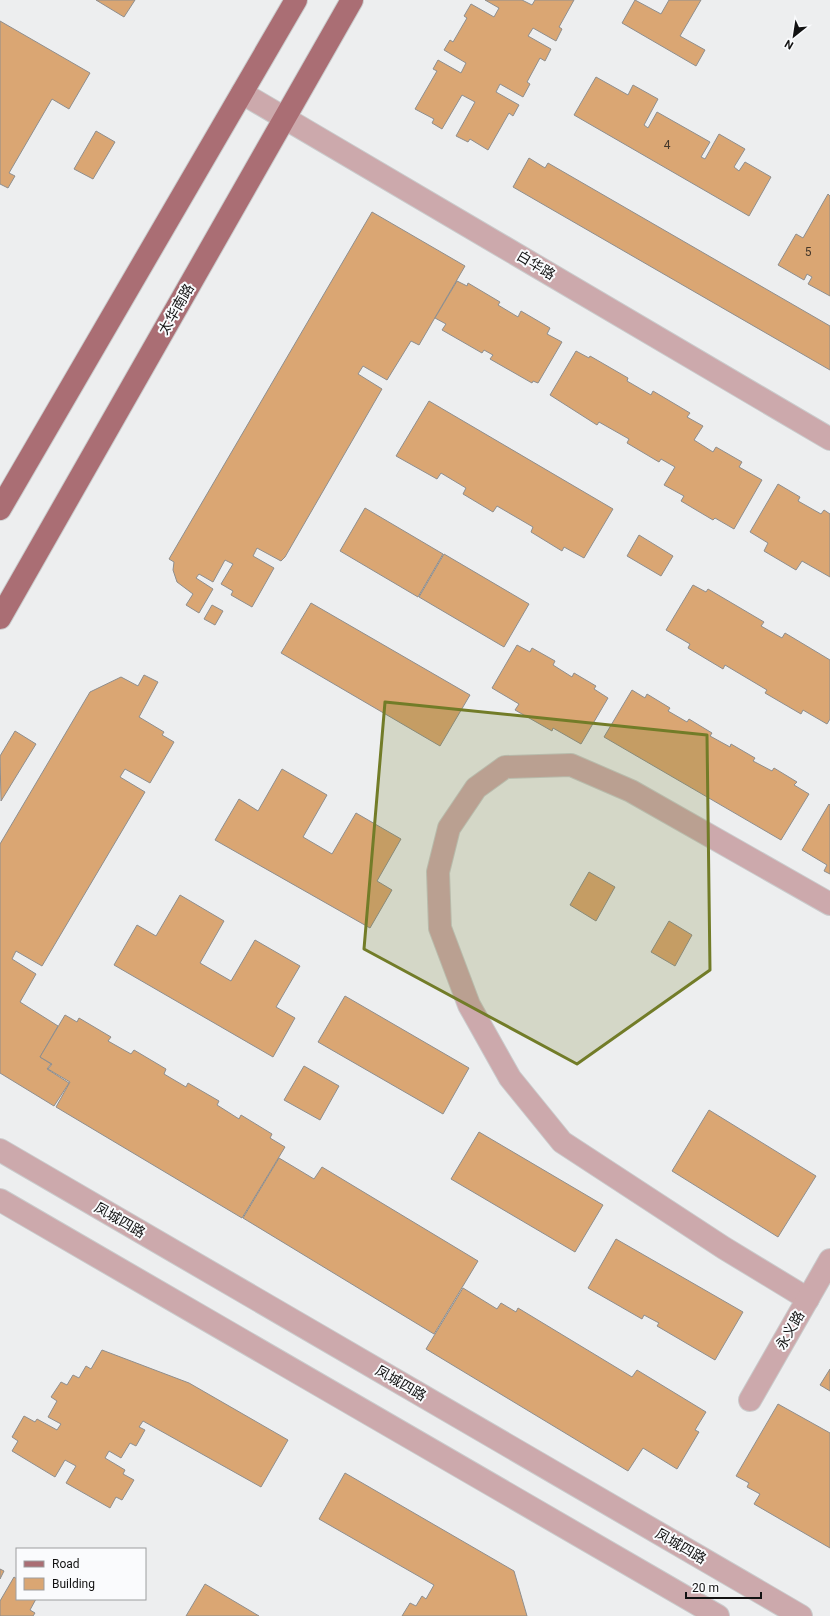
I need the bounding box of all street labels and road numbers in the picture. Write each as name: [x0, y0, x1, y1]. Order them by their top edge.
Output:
street label: 白华路: [514, 247, 558, 283]
street label: 太华南路: [155, 281, 197, 337]
street label: 凤城四路: [92, 1199, 148, 1241]
street label: 永义路: [773, 1308, 807, 1352]
street label: 凤城四路: [373, 1362, 429, 1404]
street label: 凤城四路: [653, 1525, 709, 1567]

